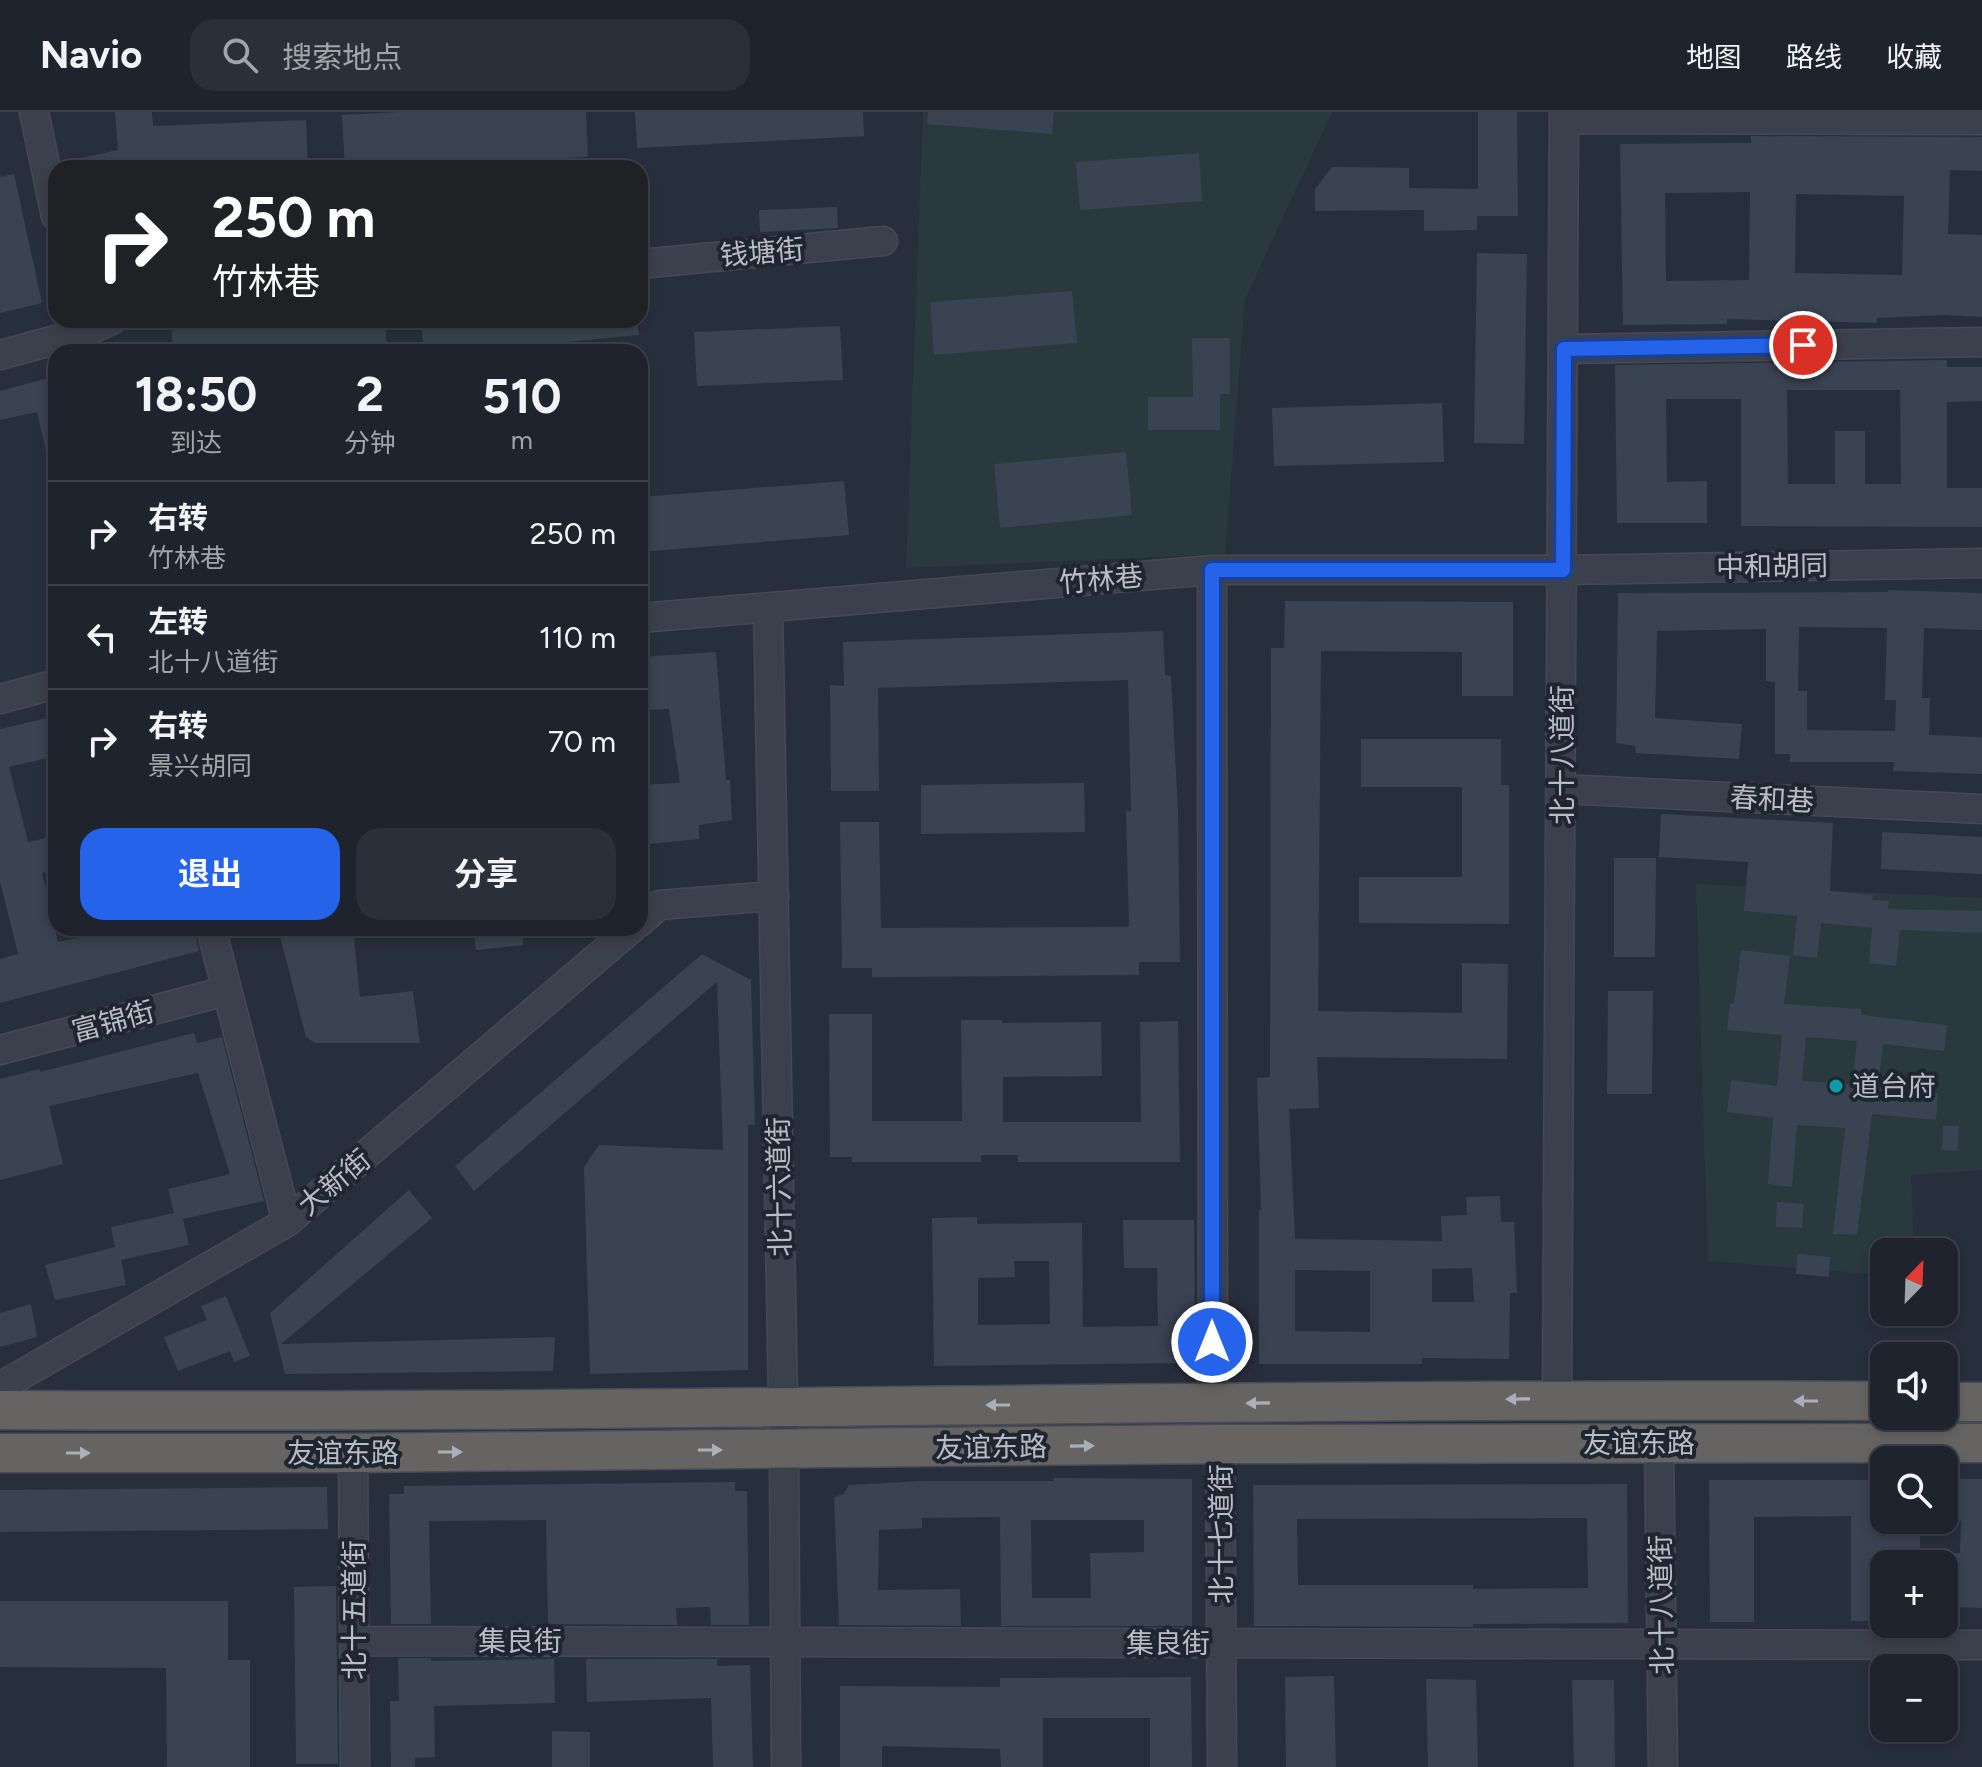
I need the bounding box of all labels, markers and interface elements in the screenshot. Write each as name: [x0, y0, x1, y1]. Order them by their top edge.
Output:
search box: [190, 19, 750, 91]
text: Navio: [40, 32, 142, 78]
icon: search: [218, 33, 262, 77]
text: 搜索地点: [282, 39, 402, 76]
text: 地图: [1686, 40, 1742, 74]
text: 路线: [1786, 40, 1842, 74]
text: 收藏: [1886, 40, 1942, 74]
text: 250 m: [212, 184, 375, 251]
icon: right: [80, 192, 184, 296]
street label: 钱塘街: [719, 231, 805, 273]
text: 竹林巷: [212, 260, 320, 303]
pin: [1769, 311, 1837, 379]
icon: arrive: [1781, 323, 1825, 367]
text: 18:50: [134, 365, 257, 423]
text: 2: [356, 365, 384, 423]
text: 510: [482, 367, 562, 425]
text: m: [511, 424, 533, 456]
text: 到达: [170, 427, 222, 459]
text: 分钟: [344, 427, 396, 459]
text: 右转: [148, 499, 208, 536]
icon: right: [80, 511, 124, 555]
text: 250 m: [530, 515, 616, 552]
text: 竹林巷: [148, 542, 226, 574]
street label: 中和胡同: [1716, 548, 1828, 584]
street label: 竹林巷: [1058, 558, 1144, 600]
text: 左转: [148, 603, 208, 640]
icon: left: [80, 615, 124, 659]
text: 110 m: [539, 619, 616, 656]
text: 北十八道街: [148, 646, 278, 678]
street label: 北十八道街: [1545, 685, 1579, 825]
text: 右转: [148, 707, 208, 744]
icon: right: [80, 719, 124, 763]
text: 70 m: [548, 723, 616, 760]
text: 景兴胡同: [148, 750, 252, 782]
street label: 春和巷: [1729, 780, 1815, 818]
button: 退出: [80, 828, 340, 920]
button: 分享: [356, 828, 616, 920]
street label: 富锦街: [68, 994, 158, 1048]
place label: 道台府: [1852, 1069, 1936, 1103]
marker: 道台府: [1827, 1077, 1845, 1095]
street label: 北十六道街: [761, 1117, 797, 1257]
street label: 大新街: [291, 1142, 377, 1222]
north arrow: [1870, 1238, 1958, 1326]
map controls: [1870, 1238, 1958, 1742]
position arrow: [1170, 1300, 1254, 1384]
button: sound: [1870, 1342, 1958, 1430]
one-way arrow: [1505, 1393, 1530, 1406]
one-way arrow: [1793, 1395, 1818, 1407]
one-way arrow: [1245, 1397, 1270, 1409]
one-way arrow: [985, 1398, 1010, 1411]
street label: 友谊东路: [1583, 1426, 1695, 1460]
street label: 友谊东路: [935, 1429, 1047, 1465]
street label: 友谊东路: [287, 1436, 399, 1470]
one-way arrow: [1070, 1440, 1095, 1452]
one-way arrow: [698, 1444, 723, 1456]
one-way arrow: [438, 1446, 463, 1459]
button: search: [1870, 1446, 1958, 1534]
one-way arrow: [66, 1447, 91, 1459]
street label: 北十七道街: [1204, 1464, 1238, 1604]
street label: 北十八道街: [1643, 1535, 1679, 1675]
street label: 北十五道街: [337, 1540, 371, 1680]
button: +: [1870, 1550, 1958, 1638]
street label: 集良街: [478, 1624, 562, 1658]
street label: 集良街: [1126, 1626, 1210, 1660]
button: −: [1870, 1654, 1958, 1742]

